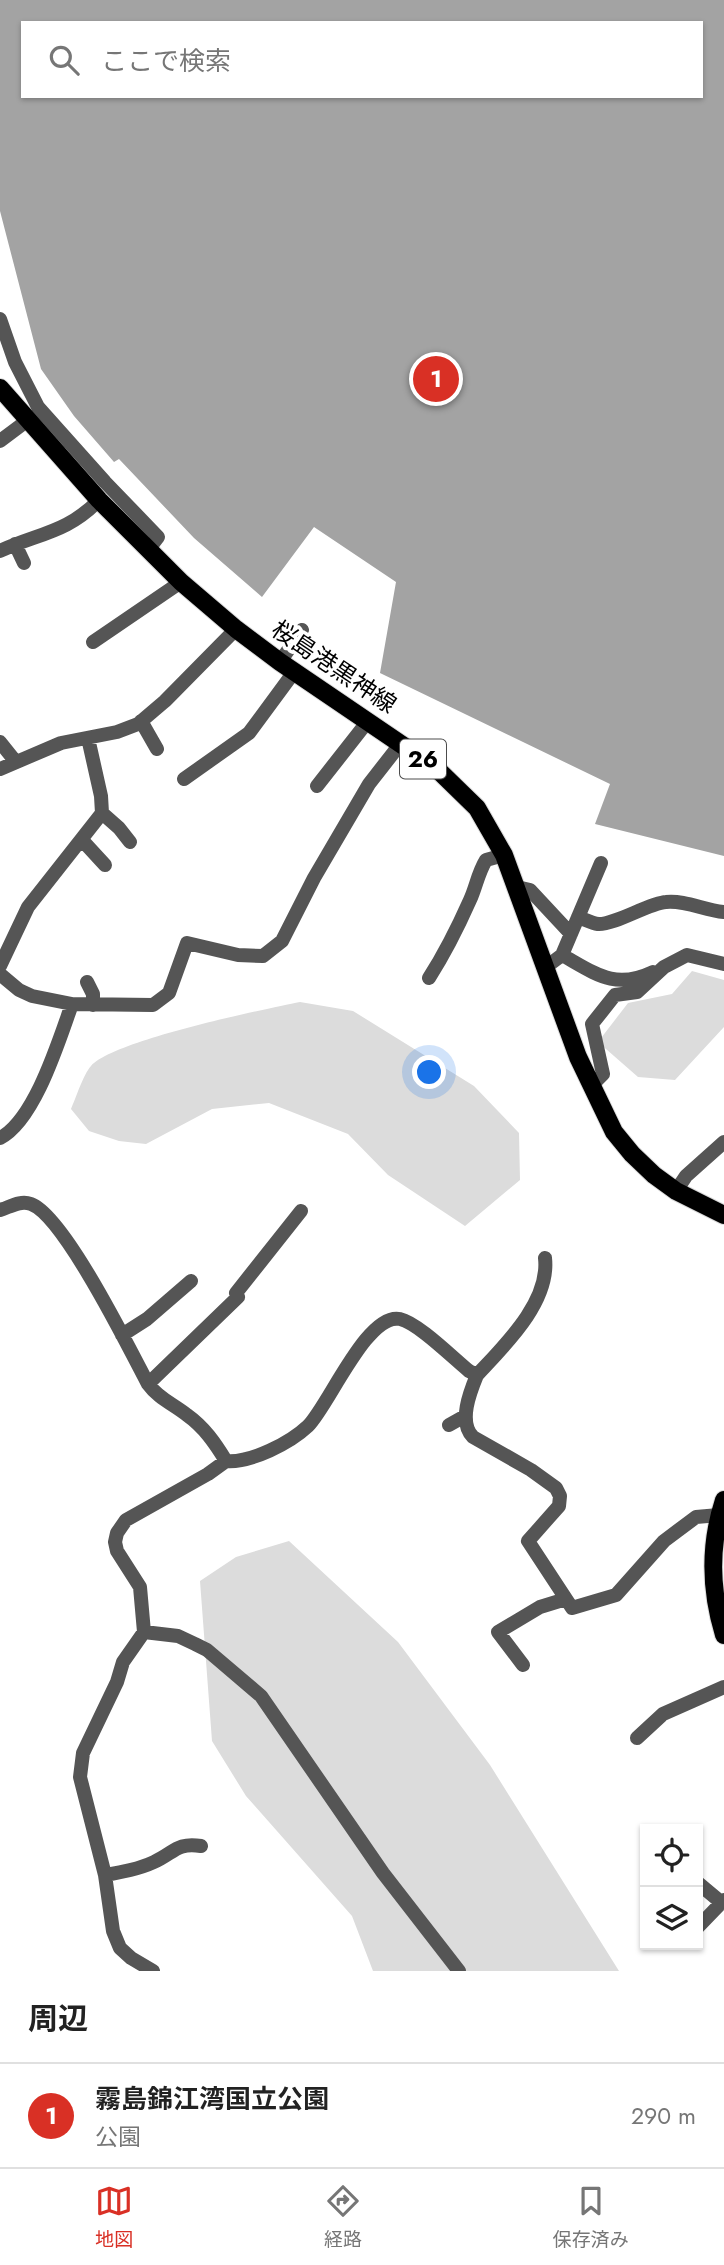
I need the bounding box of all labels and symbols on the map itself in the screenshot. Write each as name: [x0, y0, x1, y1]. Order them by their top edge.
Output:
pin: 1: [413, 353, 459, 405]
street label: 桜島港黒神線: [265, 612, 404, 721]
road number: 26: [400, 740, 446, 778]
your location: [412, 1055, 446, 1089]

